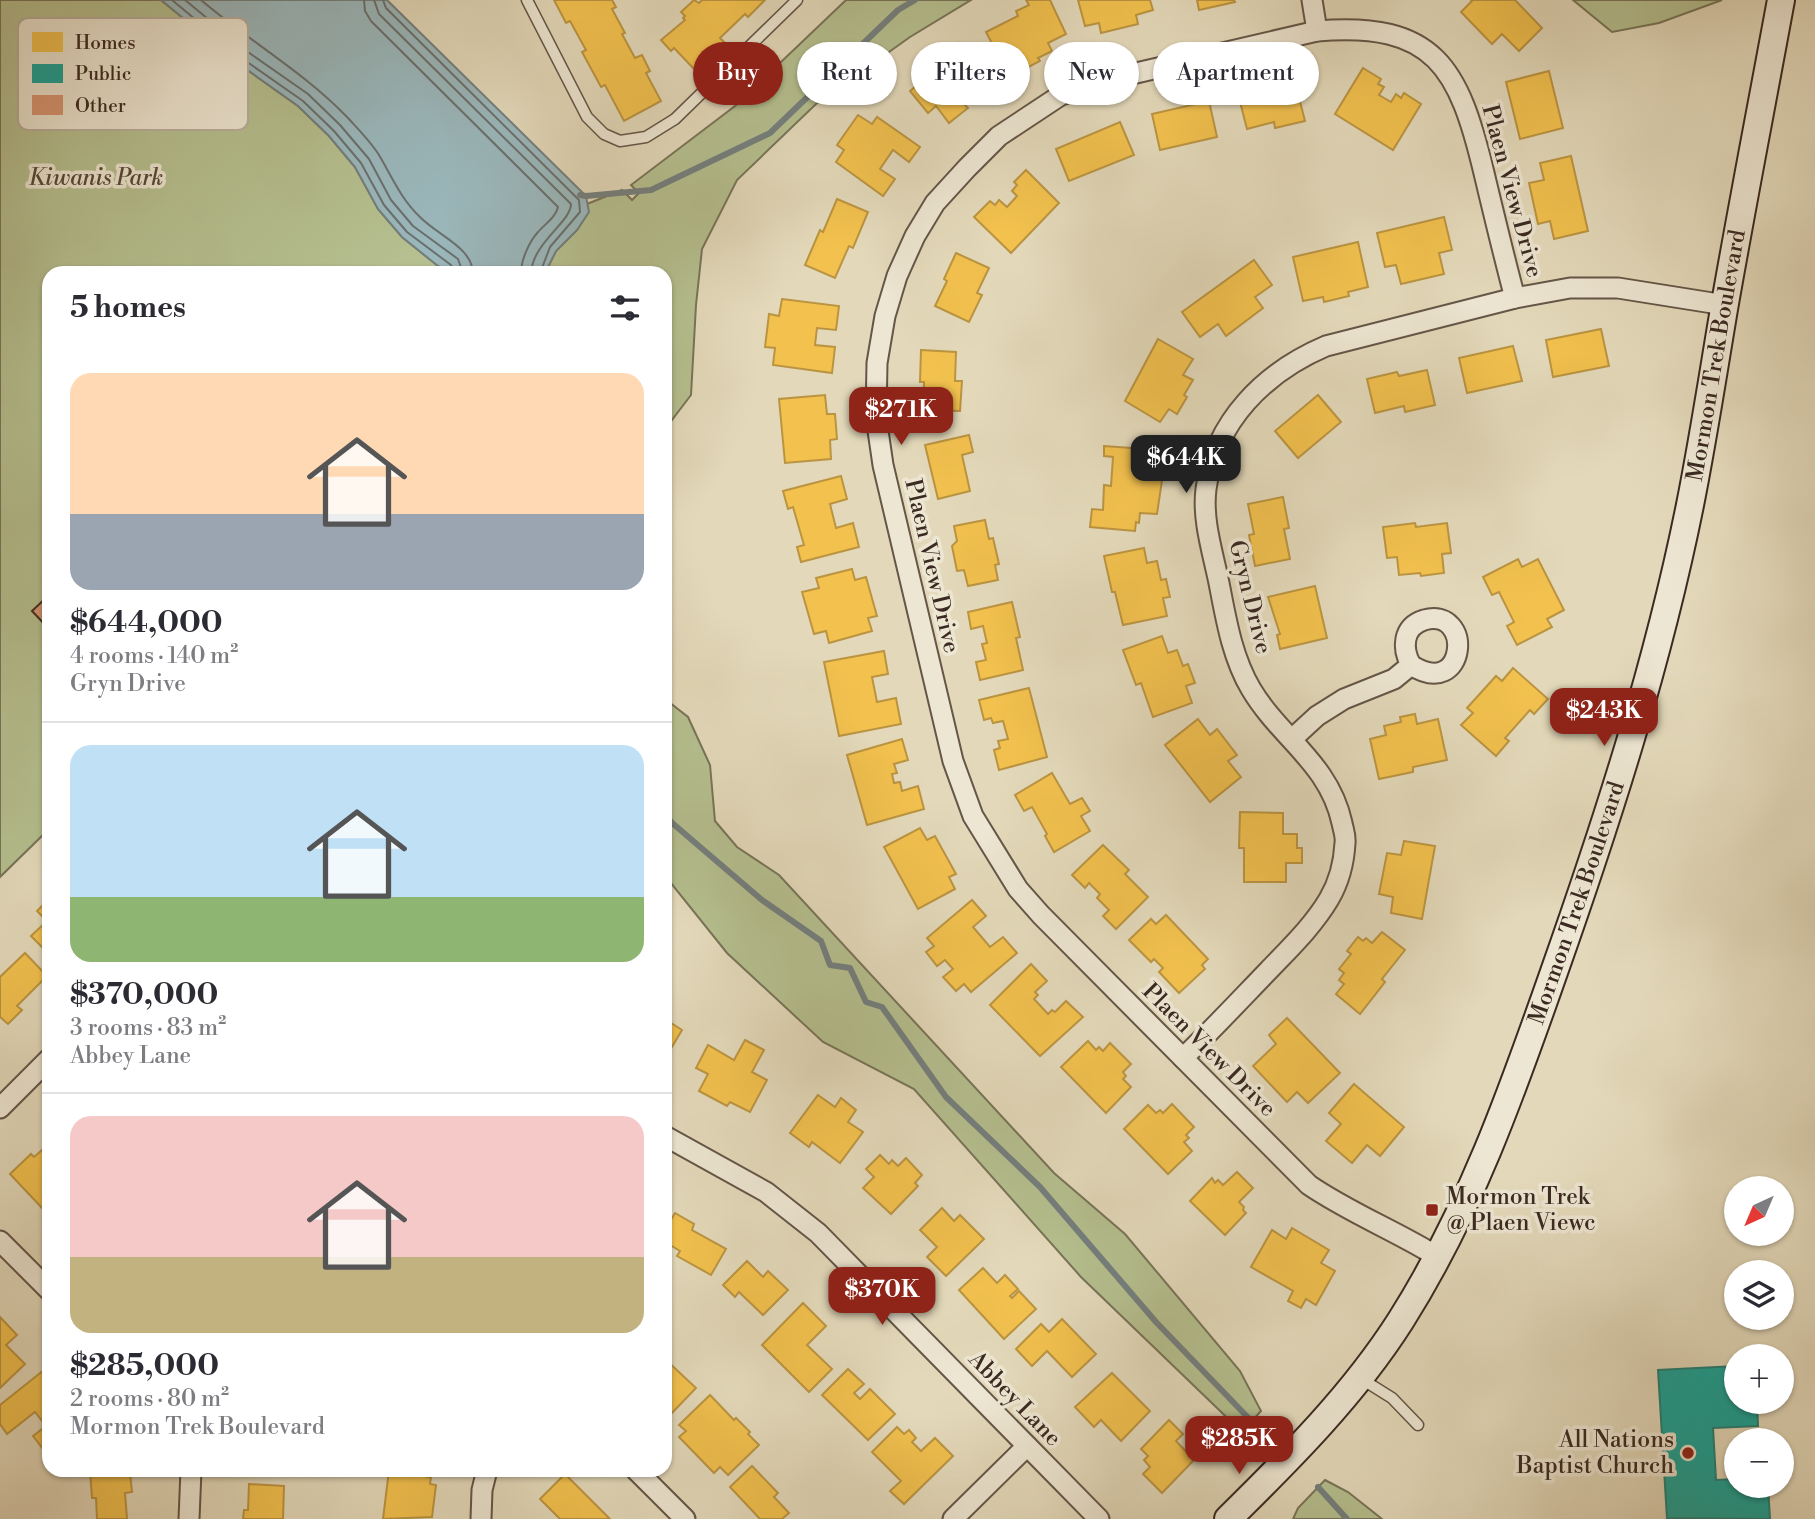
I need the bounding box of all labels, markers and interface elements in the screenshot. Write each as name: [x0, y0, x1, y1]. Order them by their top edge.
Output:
legend: [18, 18, 248, 130]
text: Homes: [75, 31, 135, 55]
chip: Buy: [693, 42, 783, 105]
chip: Rent: [797, 42, 897, 105]
chip: Filters: [911, 42, 1030, 105]
chip: New: [1044, 42, 1139, 105]
chip: Apartment: [1153, 42, 1319, 105]
text: Public: [75, 62, 131, 86]
text: Other: [75, 94, 126, 118]
street label: Plaen View Drive: [1475, 102, 1549, 280]
park label: Kiwanis Park: [29, 164, 163, 192]
street label: Mormon Trek Boulevard: [1681, 227, 1752, 484]
text: 5 homes: [70, 289, 186, 327]
icon: filters: [606, 289, 644, 327]
pin: $271K: [852, 388, 950, 447]
text: $271K: [865, 396, 937, 424]
icon: home: [294, 419, 420, 545]
pin: $644K: [1137, 435, 1235, 495]
text: $644K: [1147, 444, 1225, 472]
street label: Plaen View Drive: [898, 476, 966, 656]
street label: Gryn Drive: [1222, 537, 1278, 657]
text: $644,000: [70, 604, 223, 642]
text: 4 rooms · 140 m²: [70, 642, 238, 670]
text: Gryn Drive: [70, 670, 186, 698]
pin: $243K: [1555, 688, 1653, 748]
text: $243K: [1566, 697, 1642, 725]
street label: Mormon Trek Boulevard: [1523, 778, 1631, 1028]
icon: home: [294, 791, 420, 917]
text: $370,000: [70, 976, 218, 1014]
street label: Plaen View Drive: [1136, 977, 1282, 1123]
text: 3 rooms · 83 m²: [70, 1014, 226, 1042]
text: Abbey Lane: [70, 1042, 191, 1070]
icon: home: [294, 1162, 420, 1288]
north arrow: [1724, 1176, 1794, 1246]
map controls: [1724, 1176, 1794, 1498]
place label: Mormon Trek @ Plaen Viewc: [1446, 1183, 1596, 1237]
marker: Mormon Trek @ Plaen Viewc: [1424, 1202, 1440, 1218]
button: layers: [1724, 1260, 1794, 1330]
pin: $370K: [833, 1268, 931, 1327]
text: $370K: [844, 1276, 920, 1304]
button: +: [1724, 1344, 1794, 1414]
street label: Abbey Lane: [962, 1345, 1067, 1452]
text: $285,000: [70, 1347, 219, 1385]
text: 2 rooms · 80 m²: [70, 1385, 229, 1413]
text: Mormon Trek Boulevard: [70, 1413, 325, 1441]
pin: $285K: [1190, 1416, 1288, 1476]
text: $285K: [1201, 1425, 1277, 1453]
place label: All Nations Baptist Church: [1516, 1426, 1674, 1480]
button: −: [1724, 1428, 1794, 1498]
marker: All Nations Baptist Church: [1680, 1445, 1696, 1461]

